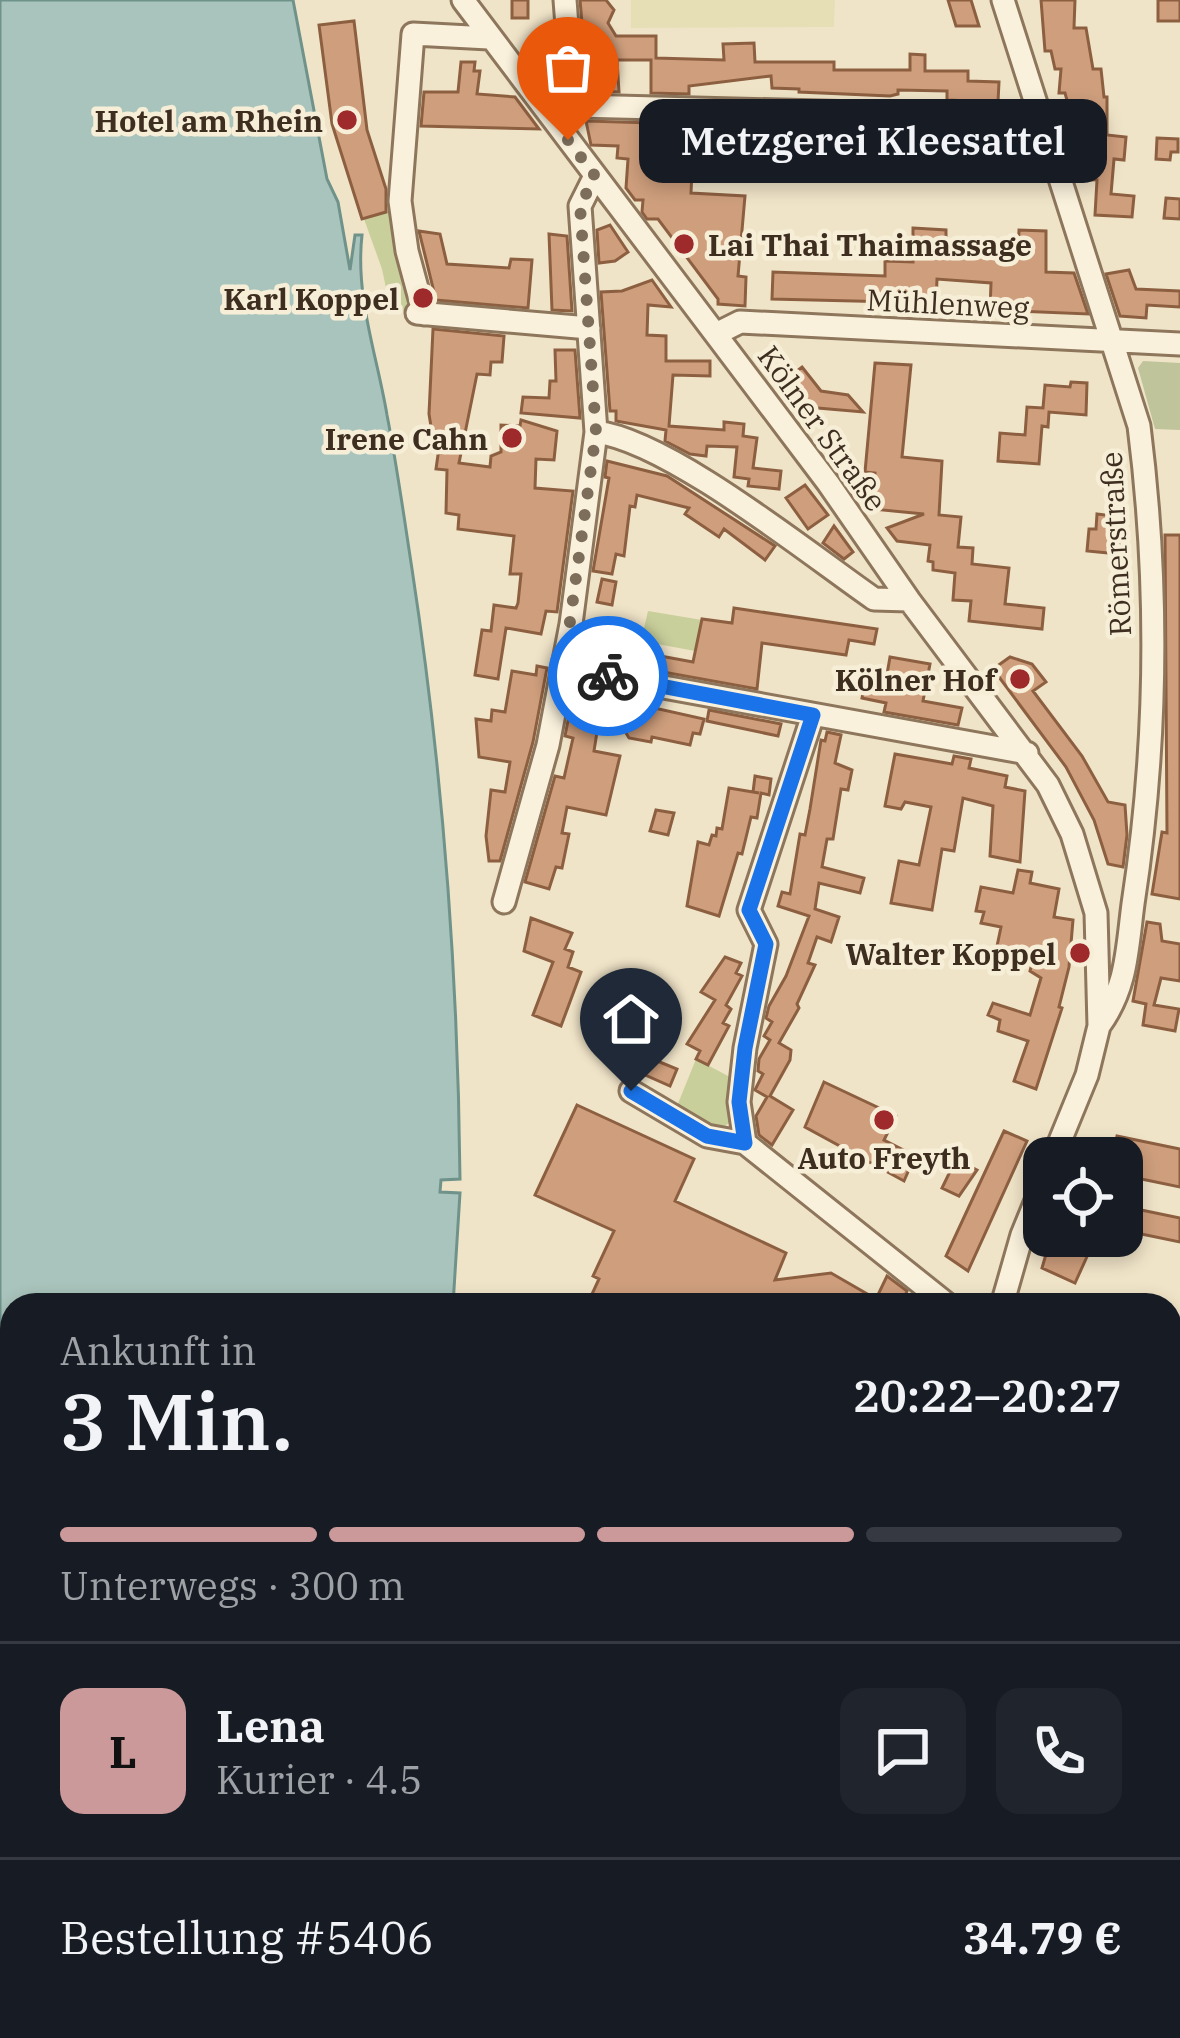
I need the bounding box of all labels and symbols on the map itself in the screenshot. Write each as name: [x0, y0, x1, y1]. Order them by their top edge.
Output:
pin: [517, 17, 619, 140]
callout: Metzgerei Kleesattel: [640, 98, 1108, 182]
place label: Hotel am Rhein: [95, 101, 323, 140]
marker: Hotel am Rhein: [334, 107, 360, 133]
place label: Lai Thai Thaimassage: [708, 225, 1032, 264]
marker: Lai Thai Thaimassage: [671, 231, 697, 257]
place label: Karl Koppel: [223, 279, 399, 318]
street label: Mühlenweg: [866, 279, 1030, 327]
marker: Karl Koppel: [410, 285, 436, 311]
street label: Kölner Straße: [750, 338, 896, 518]
place label: Irene Cahn: [325, 419, 488, 458]
marker: Irene Cahn: [499, 425, 525, 451]
street label: Römerstraße: [1091, 451, 1139, 637]
courier: [548, 616, 668, 736]
place label: Kölner Hof: [835, 660, 998, 699]
marker: Kölner Hof: [1007, 666, 1033, 692]
place label: Walter Koppel: [845, 934, 1056, 973]
marker: Walter Koppel: [1067, 940, 1093, 966]
pin: [580, 968, 682, 1091]
marker: Auto Freyth: [871, 1107, 897, 1133]
place label: Auto Freyth: [797, 1138, 971, 1177]

